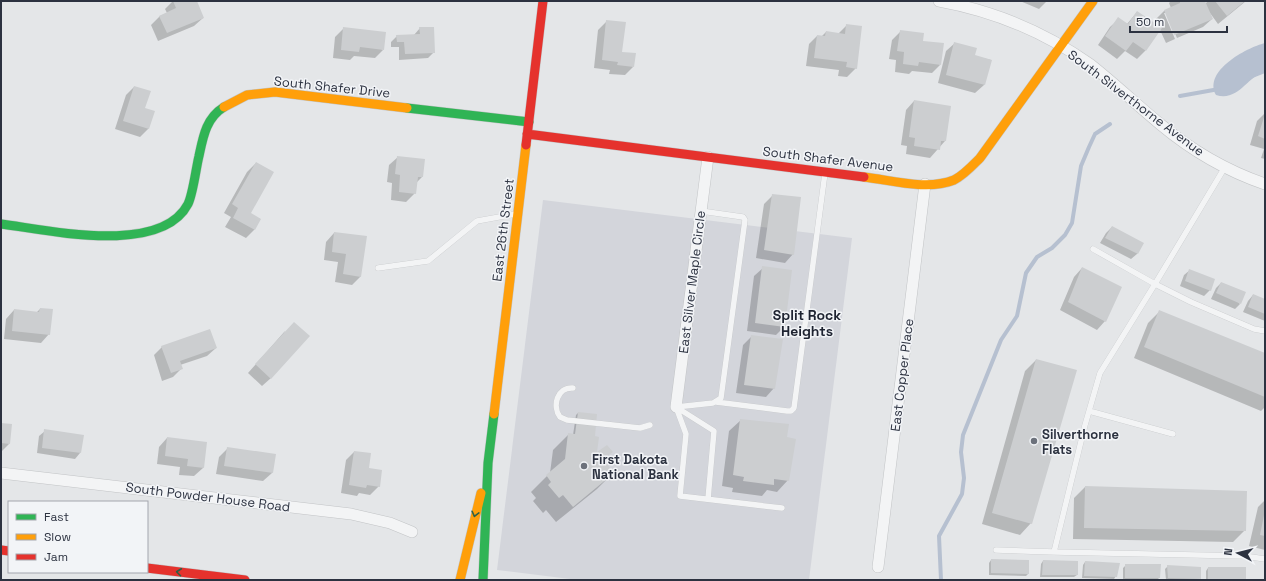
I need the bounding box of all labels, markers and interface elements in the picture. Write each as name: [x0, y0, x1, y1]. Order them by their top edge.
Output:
scale bar: [1130, 8, 1227, 34]
text: 50 m: [1136, 14, 1164, 30]
street label: South Silverthorne Avenue: [1064, 46, 1208, 160]
street label: South Shafer Drive: [273, 72, 391, 102]
street label: South Shafer Avenue: [762, 143, 894, 175]
street label: East 26th Street: [488, 178, 518, 282]
street label: East Silver Maple Circle: [675, 210, 709, 354]
district label: Split Rock Heights: [773, 306, 841, 340]
street label: East Copper Place: [887, 318, 917, 432]
place label: Silverthorne Flats: [1042, 426, 1119, 458]
marker: Silverthorne Flats: [1029, 436, 1039, 446]
place label: First Dakota National Bank: [592, 451, 680, 483]
marker: First Dakota National Bank: [579, 461, 589, 471]
street label: South Powder House Road: [125, 478, 291, 516]
legend: [8, 501, 148, 573]
text: Fast: [44, 509, 69, 525]
one-way arrow: [472, 511, 480, 517]
text: Slow: [44, 529, 71, 545]
north arrow: [1218, 533, 1258, 573]
text: N: [1221, 547, 1235, 556]
text: Jam: [44, 549, 68, 565]
one-way arrow: [176, 568, 182, 577]

